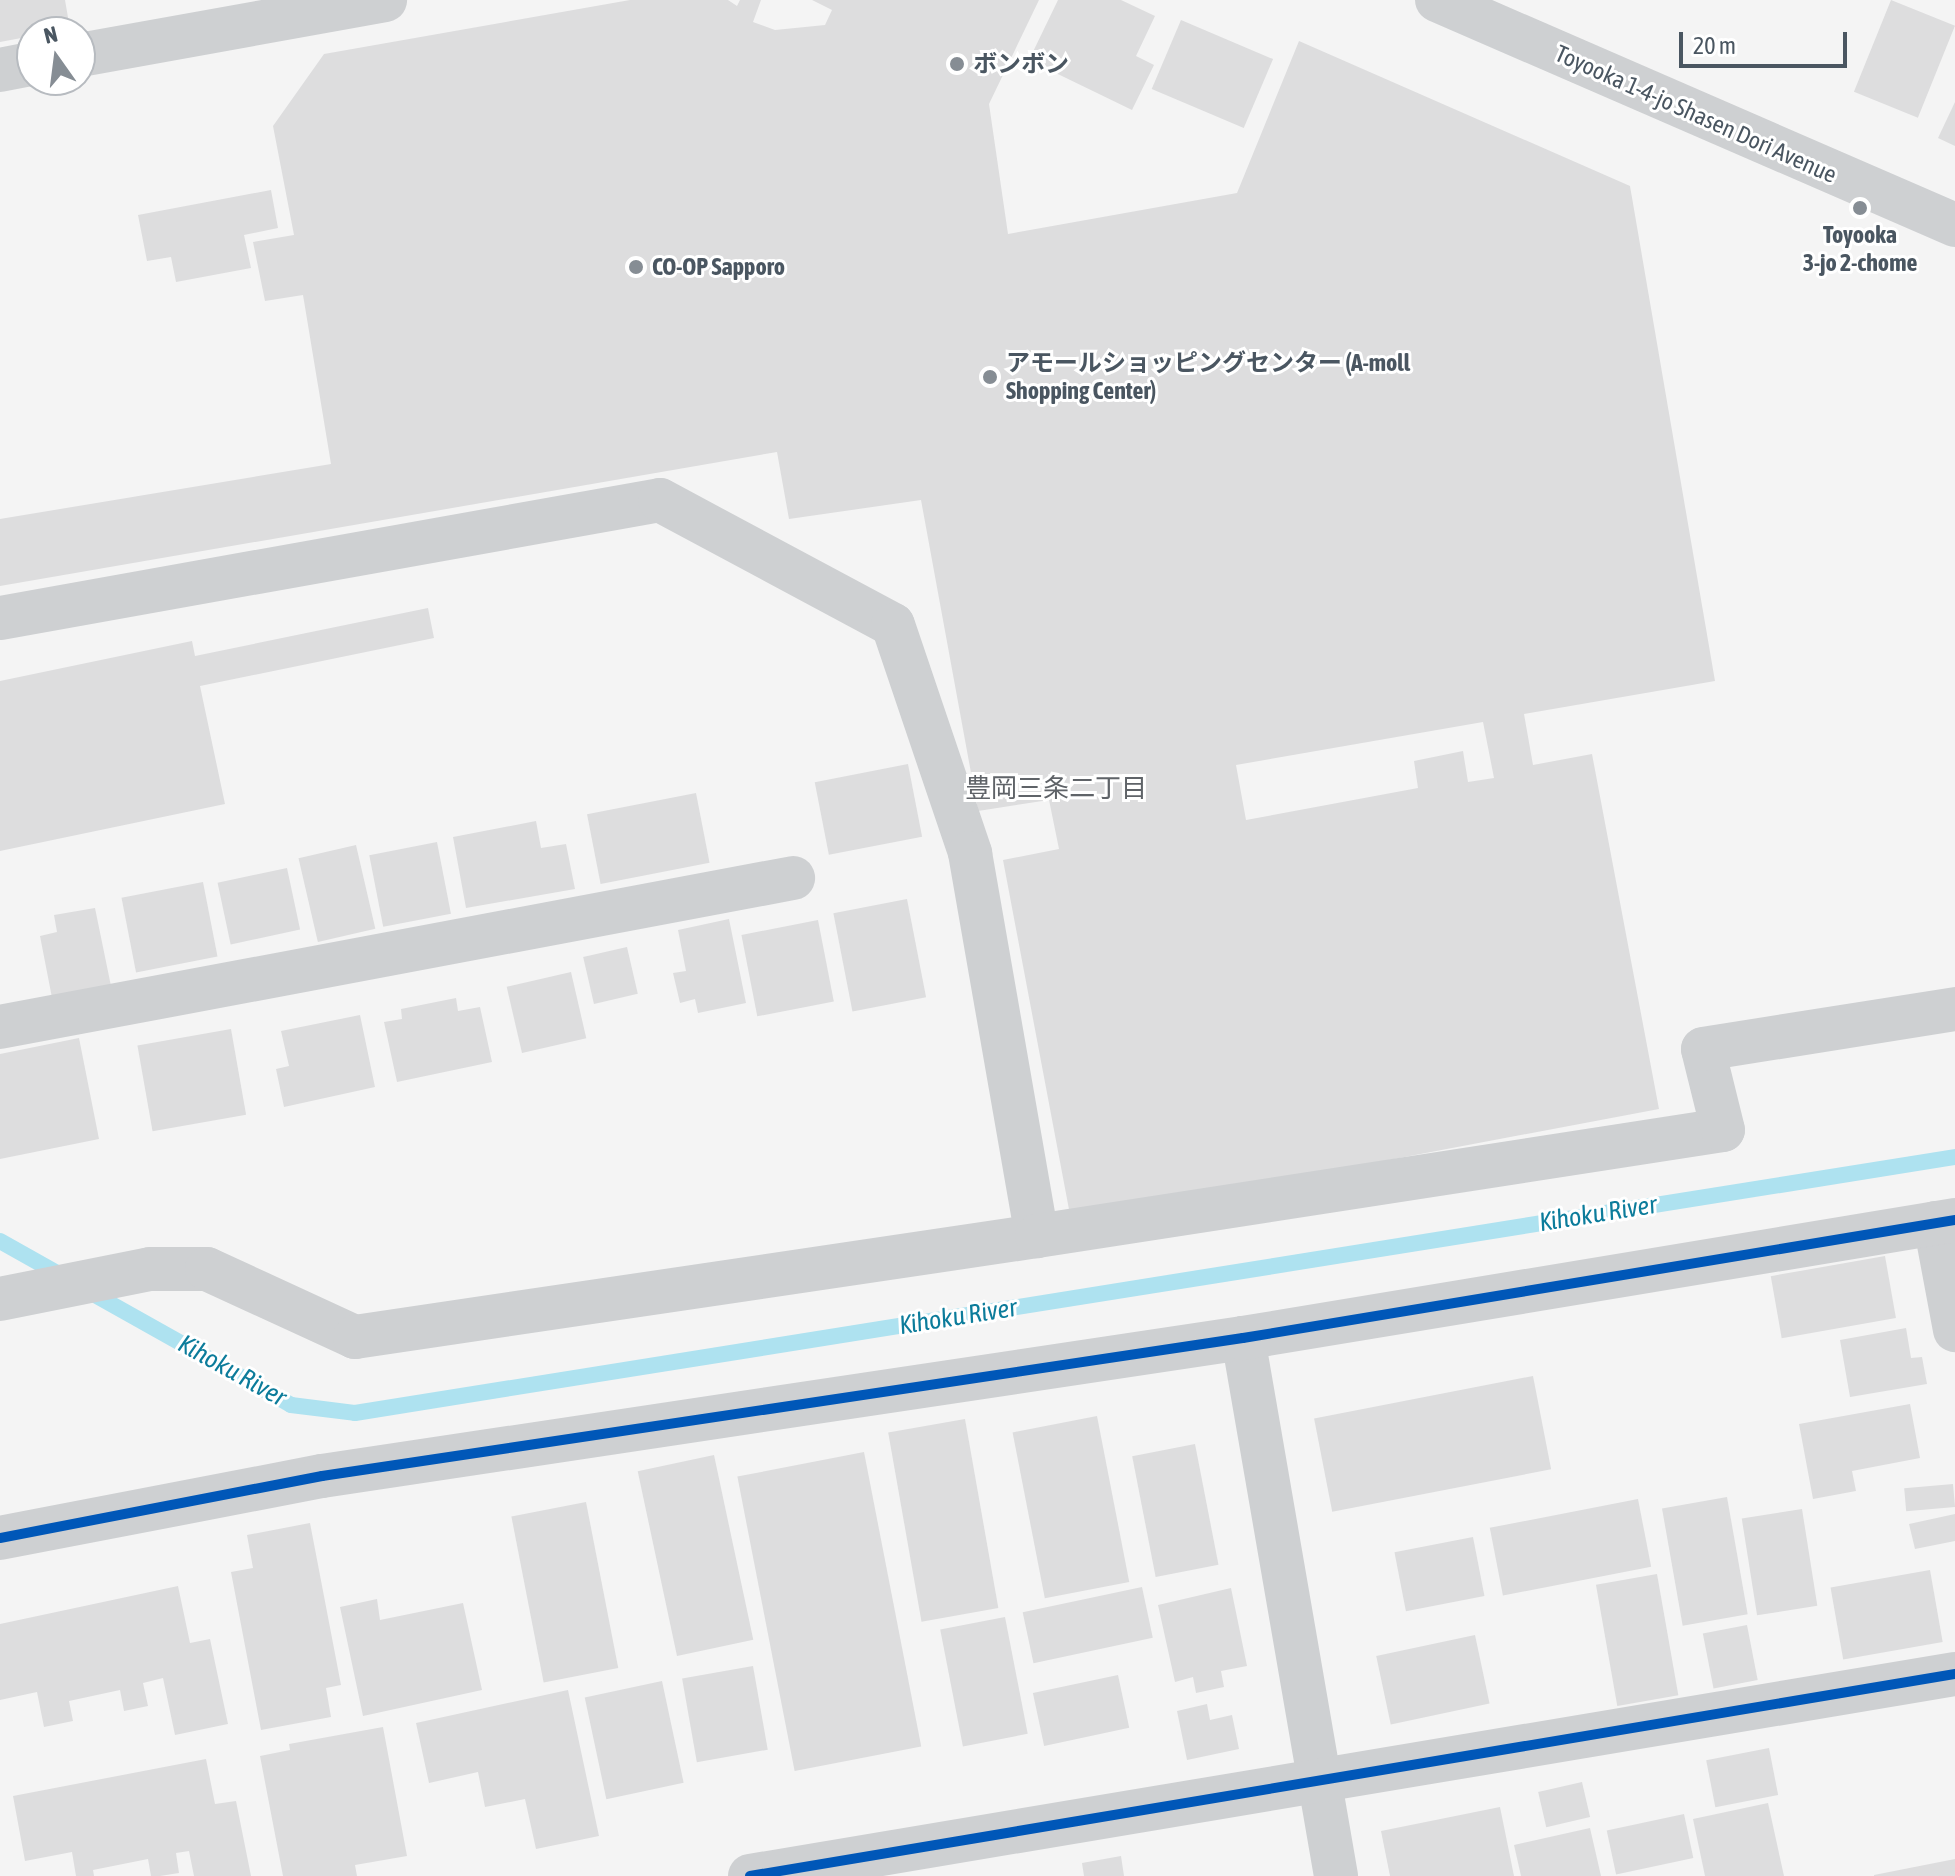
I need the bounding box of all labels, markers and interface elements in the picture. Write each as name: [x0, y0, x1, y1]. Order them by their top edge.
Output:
north arrow: [16, 16, 96, 96]
scale bar: [1683, 16, 1851, 66]
text: N: [41, 20, 60, 49]
text: 20 m: [1693, 32, 1736, 59]
street label: Toyooka 1-4-jo Shasen Dori Avenue: [1551, 39, 1841, 189]
place label: ボンボン: [973, 50, 1069, 78]
marker: ボンボン: [948, 55, 966, 73]
marker: Toyooka 3-jo 2-chome: [1851, 199, 1869, 217]
place label: Toyooka 3-jo 2-chome: [1803, 221, 1917, 277]
place label: CO-OP Sapporo: [652, 253, 785, 281]
marker: CO-OP Sapporo: [627, 258, 645, 276]
place label: アモールショッピングセンター (A-moll Shopping Center): [1006, 349, 1410, 405]
marker: アモールショッピングセンター (A-moll Shopping Center): [981, 368, 999, 386]
district label: 豊岡三条二丁目: [965, 773, 1147, 805]
water label: Kihoku River: [1537, 1189, 1659, 1239]
water label: Kihoku River: [897, 1292, 1019, 1342]
water label: Kihoku River: [173, 1329, 291, 1413]

